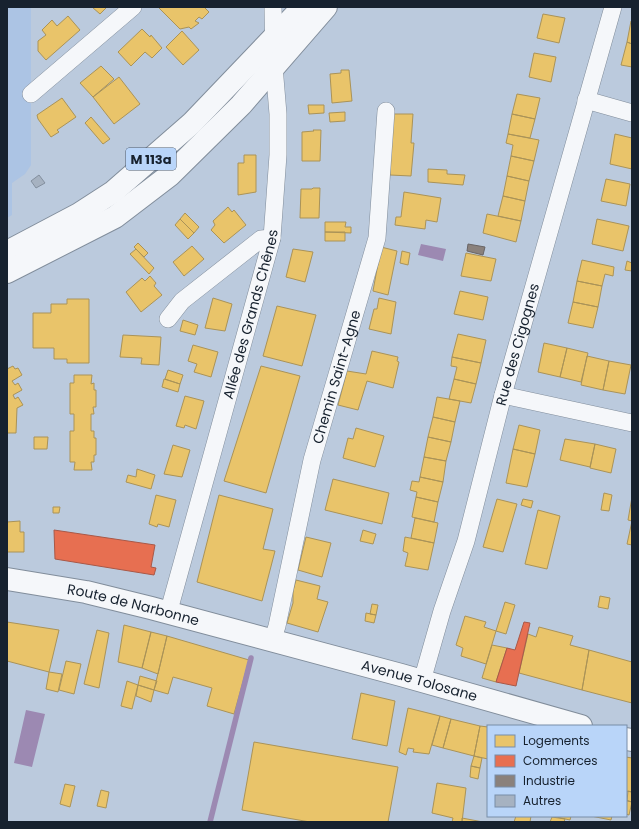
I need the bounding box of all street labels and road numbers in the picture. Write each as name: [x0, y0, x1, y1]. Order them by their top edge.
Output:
road number: M 113a: [126, 148, 176, 170]
street label: Allée des Grands Chênes: [218, 229, 283, 401]
street label: Rue des Cigognes: [491, 281, 544, 408]
street label: Chemin Saint-Agne: [307, 307, 365, 446]
street label: Route de Narbonne: [66, 579, 202, 631]
street label: Avenue Tolosane: [359, 655, 480, 706]

